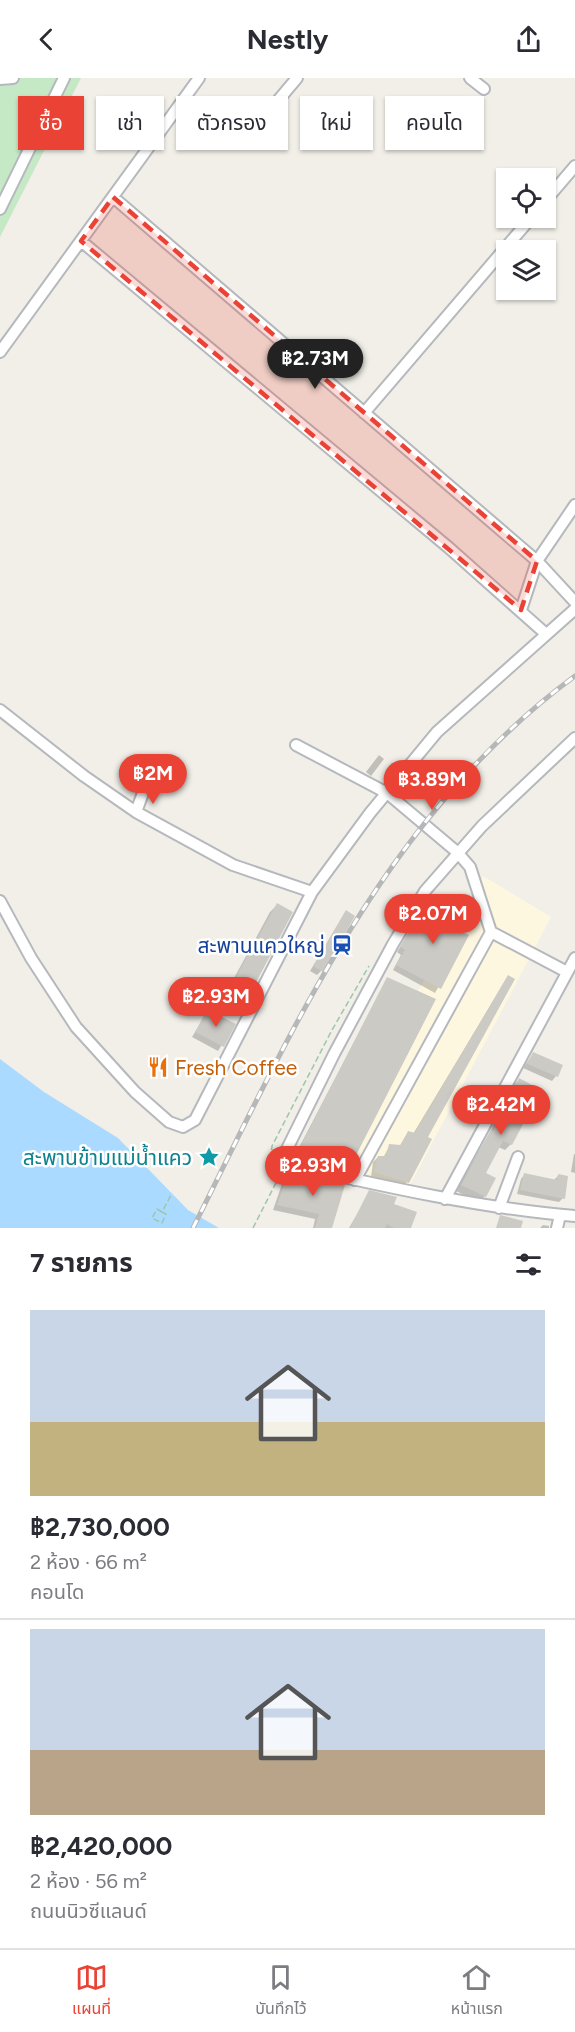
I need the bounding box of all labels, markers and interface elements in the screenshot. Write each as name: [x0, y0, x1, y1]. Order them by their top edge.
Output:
icon: back: [30, 23, 63, 56]
text: Nestly: [247, 23, 328, 56]
icon: share: [512, 23, 545, 56]
chip: ซื้อ: [18, 96, 84, 150]
chip: เช่า: [96, 96, 164, 150]
chip: ตัวกรอง: [176, 96, 288, 150]
chip: ใหม่: [300, 96, 373, 150]
chip: คอนโด: [385, 96, 484, 150]
map controls: [496, 168, 556, 300]
button: locate: [496, 168, 556, 228]
button: layers: [496, 240, 556, 300]
pin: ฿2.73M: [266, 339, 364, 390]
text: ฿2.73M: [281, 346, 349, 370]
pin: ฿2M: [124, 754, 182, 805]
pin: ฿3.89M: [383, 760, 481, 811]
text: ฿2M: [133, 761, 173, 785]
text: ฿3.89M: [398, 767, 466, 791]
pin: ฿2.07M: [384, 894, 482, 945]
text: ฿2.07M: [398, 901, 468, 925]
place label: สะพานแควใหญ่: [197, 933, 325, 958]
station icon: สะพานแควใหญ่: [330, 933, 354, 957]
pin: ฿2.93M: [167, 977, 265, 1028]
text: ฿2.93M: [182, 984, 250, 1008]
restaurant icon: Fresh Coffee: [146, 1055, 170, 1079]
place label: Fresh Coffee: [175, 1055, 297, 1080]
pin: ฿2.42M: [452, 1085, 550, 1136]
text: ฿2.42M: [466, 1092, 536, 1116]
place label: สะพานข้ามแม่น้ำแคว: [23, 1143, 192, 1170]
place icon: สะพานข้ามแม่น้ำแคว: [197, 1145, 221, 1169]
pin: ฿2.93M: [264, 1146, 362, 1197]
text: ฿2.93M: [279, 1153, 347, 1177]
text: 7 รายการ: [30, 1247, 133, 1279]
icon: filters: [512, 1248, 545, 1281]
icon: home: [234, 1349, 342, 1457]
text: ฿2,730,000: [30, 1511, 170, 1543]
text: 2 ห้อง · 66 m²: [30, 1550, 147, 1574]
text: คอนโด: [30, 1580, 84, 1604]
icon: home: [234, 1668, 342, 1776]
text: ฿2,420,000: [30, 1830, 172, 1862]
text: 2 ห้อง · 56 m²: [30, 1869, 147, 1893]
text: ถนนนิวซีแลนด์: [30, 1899, 147, 1923]
tab: แผนที่: [72, 1961, 111, 2021]
tab: บันทึกไว้: [255, 1961, 307, 2021]
tab: หน้าแรก: [451, 1961, 503, 2021]

